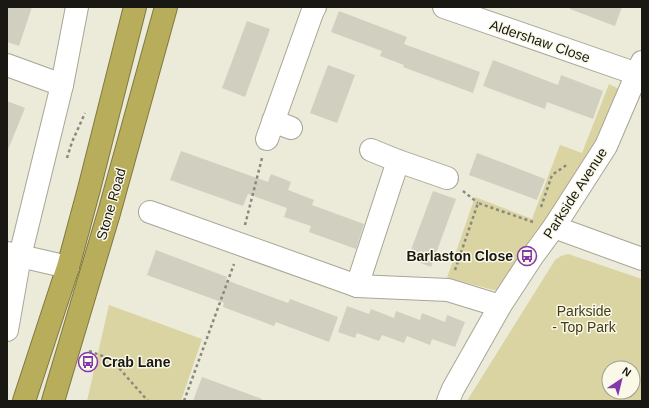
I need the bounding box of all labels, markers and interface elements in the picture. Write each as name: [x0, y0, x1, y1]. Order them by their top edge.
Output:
street label: Aldershaw Close: [488, 16, 592, 66]
street label: Parkside Avenue: [540, 145, 610, 241]
street label: Stone Road: [93, 166, 129, 242]
bus stop icon: Barlaston Close: [516, 245, 538, 267]
place label: Barlaston Close: [406, 248, 513, 264]
park label: Parkside - Top Park: [552, 303, 617, 335]
bus stop icon: Crab Lane: [77, 351, 99, 373]
place label: Crab Lane: [102, 354, 171, 370]
north arrow: [601, 360, 641, 400]
text: N: [620, 365, 633, 379]

